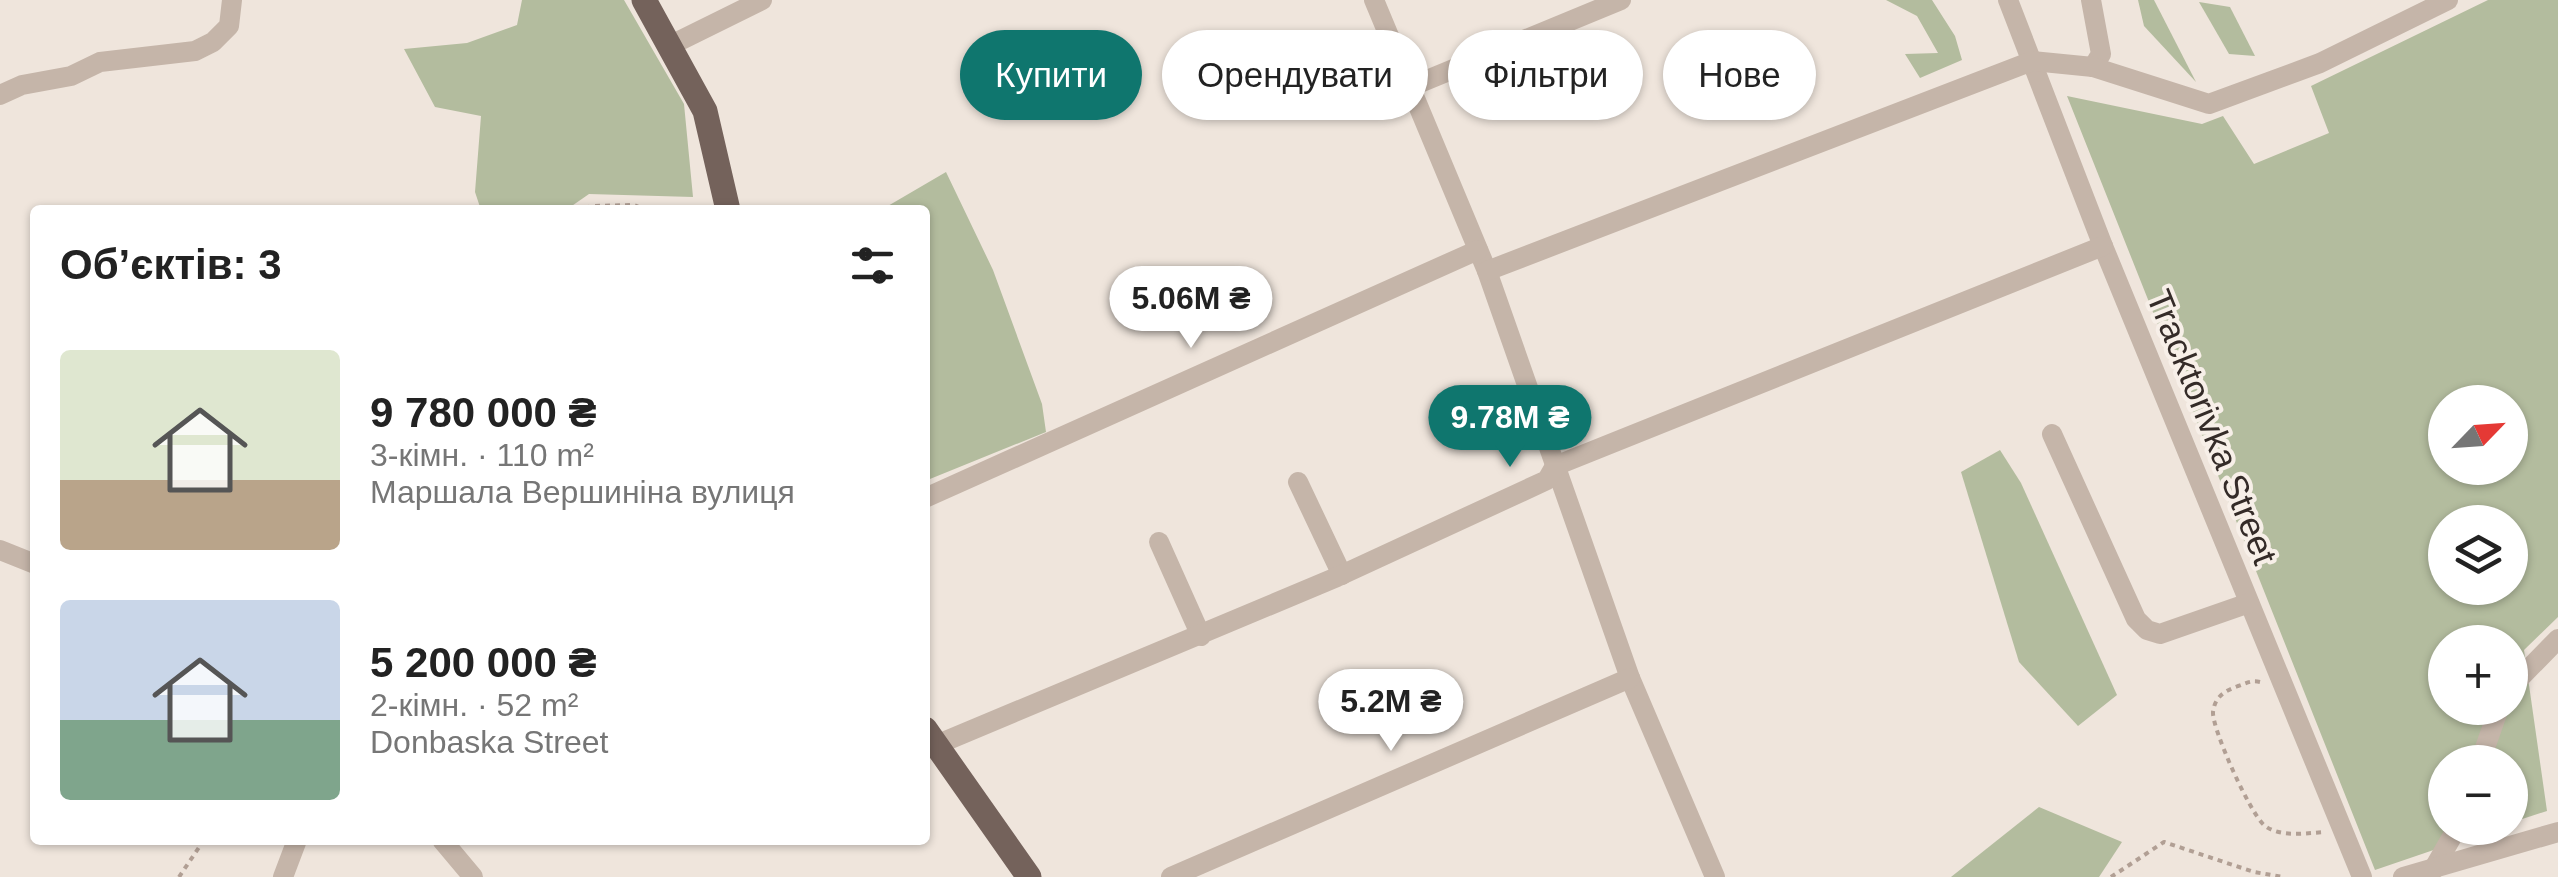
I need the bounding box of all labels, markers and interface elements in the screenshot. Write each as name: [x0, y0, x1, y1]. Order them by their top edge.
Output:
chip: Купити: [960, 30, 1142, 120]
chip: Орендувати: [1162, 30, 1428, 120]
chip: Фільтри: [1448, 30, 1643, 120]
chip: Нове: [1663, 30, 1816, 120]
icon: filters: [845, 238, 900, 293]
text: Об’єктів: 3: [60, 241, 282, 288]
pin: 5.06M ₴: [1099, 266, 1283, 351]
text: 5.06M ₴: [1131, 280, 1251, 316]
street label: Tracktorivka Street: [2140, 284, 2285, 570]
pin: 9.78M ₴: [1418, 385, 1602, 470]
north arrow: [2428, 385, 2528, 485]
map controls: [2428, 385, 2528, 845]
text: 9 780 000 ₴: [370, 389, 597, 436]
icon: home: [140, 390, 260, 510]
text: 9.78M ₴: [1450, 399, 1570, 435]
text: 3-кімн. · 110 m²: [370, 437, 594, 473]
text: Маршала Вершиніна вулиця: [370, 474, 795, 510]
button: layers: [2428, 505, 2528, 605]
button: +: [2428, 625, 2528, 725]
text: 5 200 000 ₴: [370, 639, 597, 686]
icon: home: [140, 640, 260, 760]
pin: 5.2M ₴: [1310, 669, 1472, 754]
text: 5.2M ₴: [1340, 683, 1442, 719]
text: 2-кімн. · 52 m²: [370, 687, 578, 723]
text: Donbaska Street: [370, 724, 608, 760]
button: −: [2428, 745, 2528, 845]

